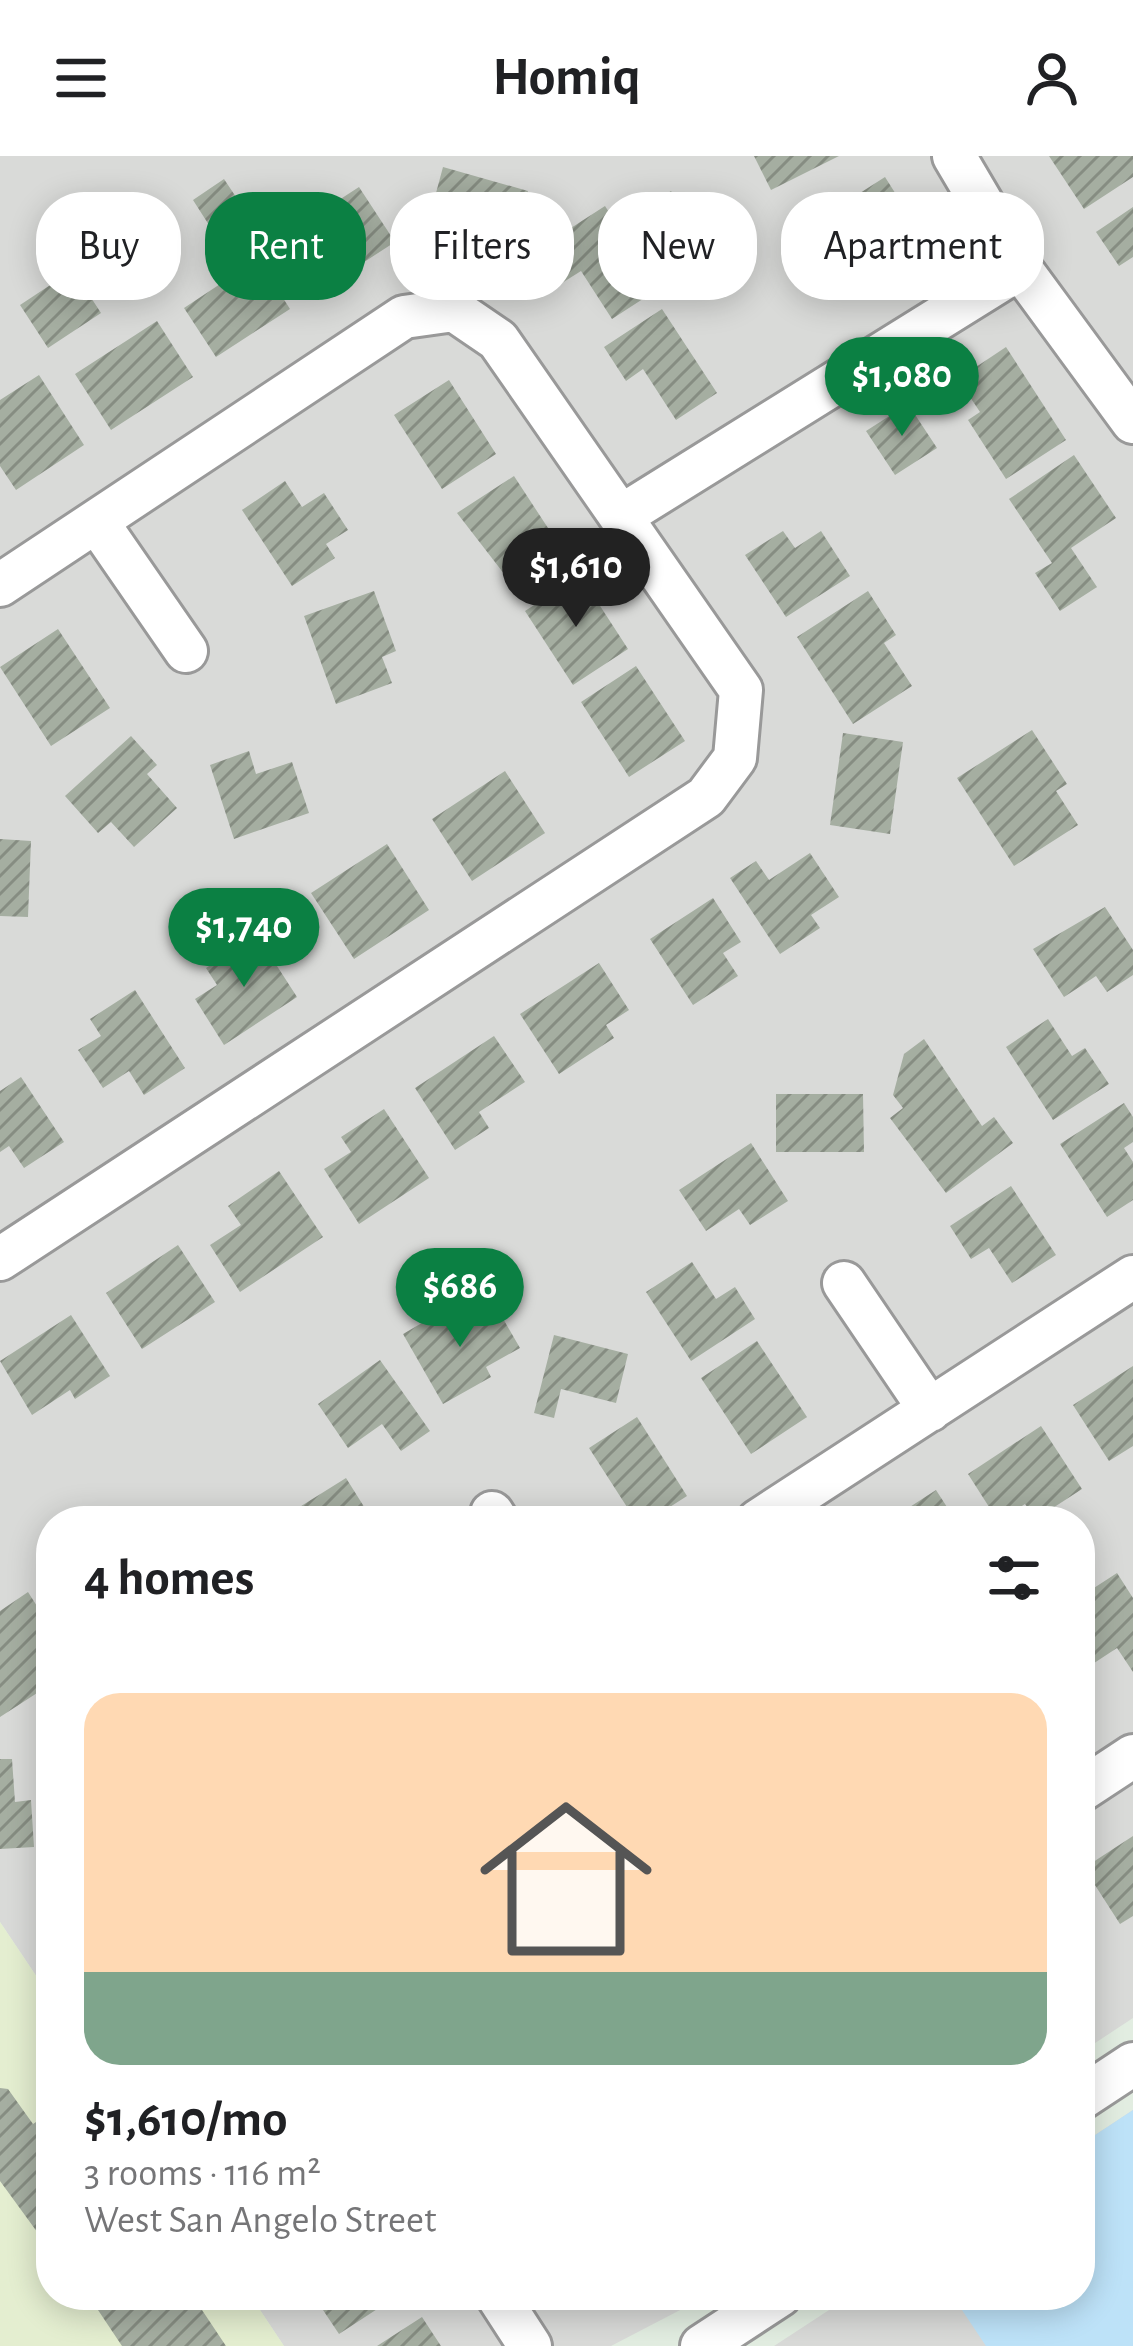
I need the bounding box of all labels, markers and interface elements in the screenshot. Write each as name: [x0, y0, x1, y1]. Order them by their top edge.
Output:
icon: menu: [48, 45, 114, 111]
icon: person: [1019, 45, 1085, 111]
text: Homiq: [492, 51, 641, 105]
chip: Buy: [36, 192, 181, 300]
chip: Rent: [205, 192, 366, 300]
chip: Filters: [390, 192, 574, 300]
chip: New: [598, 192, 757, 300]
chip: Apartment: [781, 192, 1044, 300]
pin: $1,080: [804, 337, 1000, 439]
text: $1,080: [852, 356, 952, 395]
pin: $1,610: [478, 528, 674, 630]
text: $1,610: [529, 547, 623, 586]
pin: $1,740: [146, 888, 342, 990]
text: $1,740: [195, 907, 293, 946]
pin: $686: [389, 1248, 531, 1350]
text: $686: [423, 1267, 497, 1306]
icon: filters: [981, 1545, 1047, 1611]
text: 4 homes: [84, 1553, 254, 1604]
icon: home: [458, 1771, 674, 1987]
text: $1,610/mo: [84, 2094, 287, 2145]
text: 3 rooms · 116 m²: [84, 2154, 321, 2193]
text: West San Angelo Street: [84, 2201, 436, 2240]

